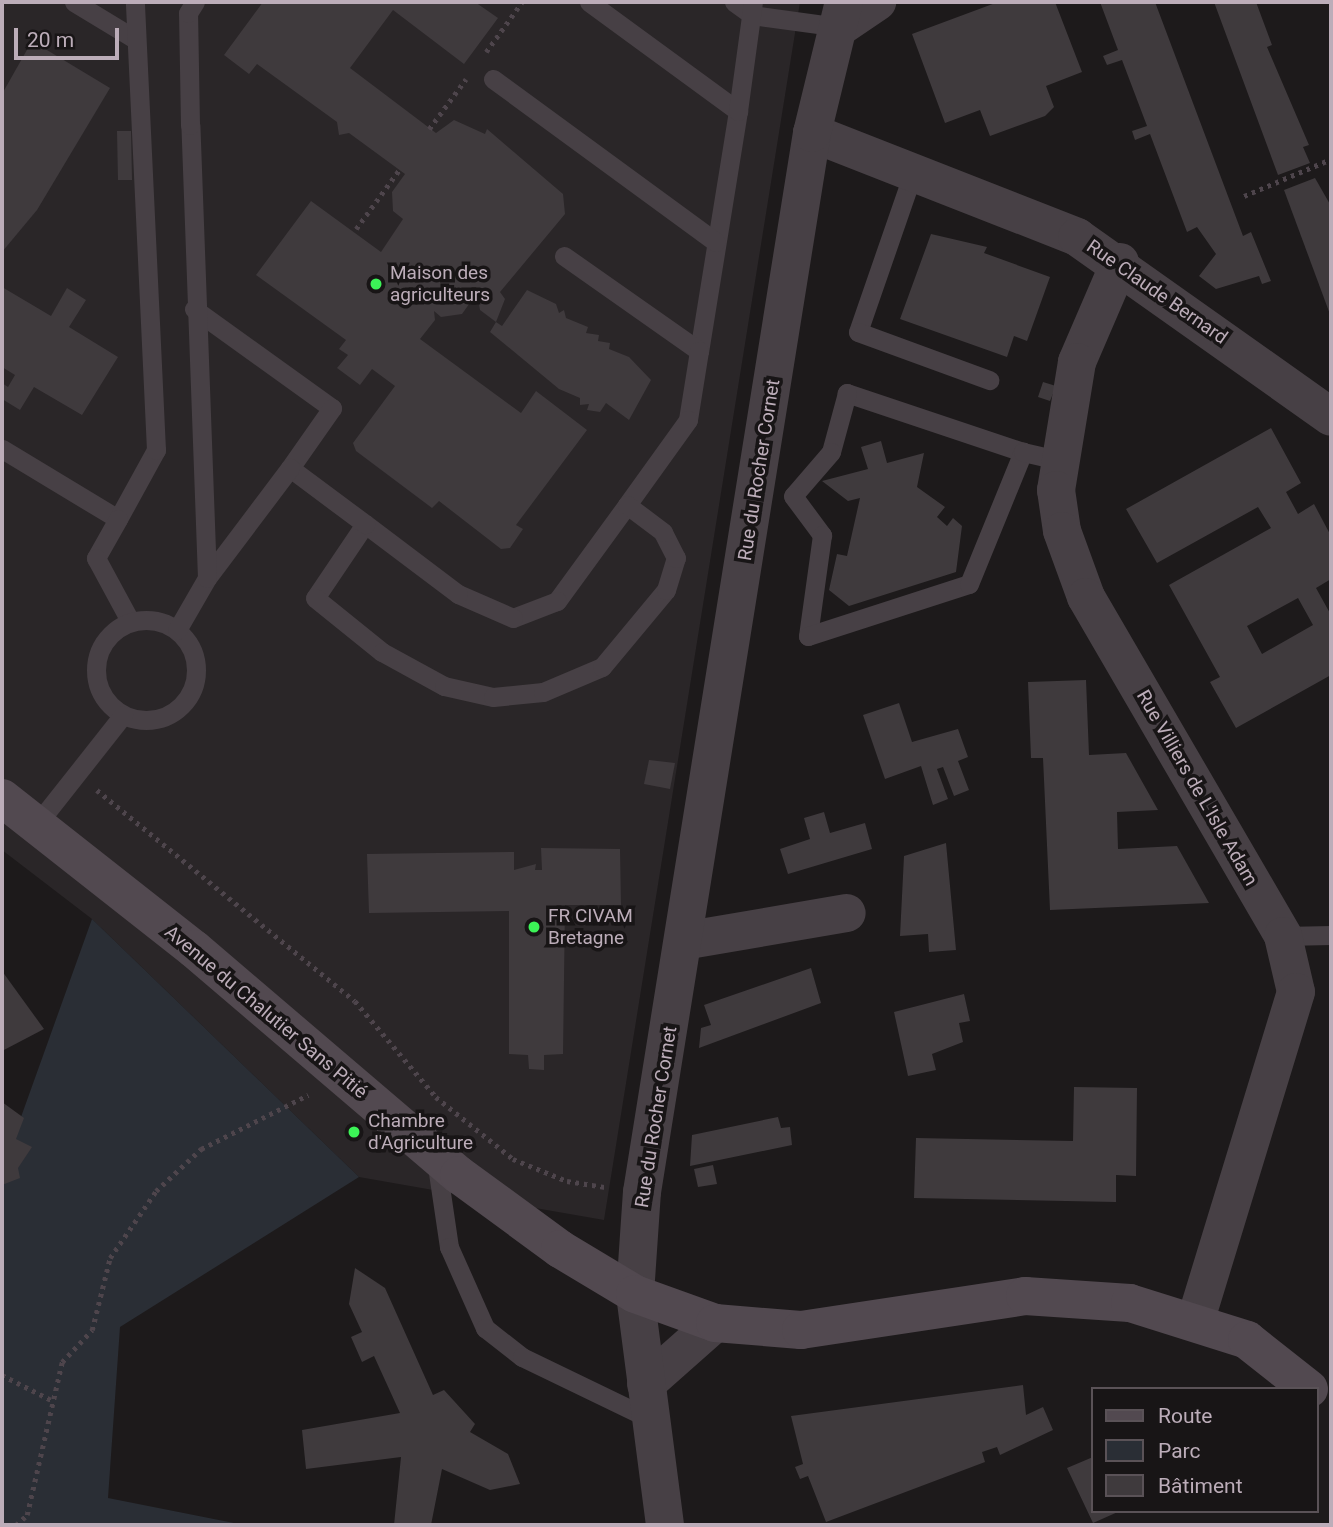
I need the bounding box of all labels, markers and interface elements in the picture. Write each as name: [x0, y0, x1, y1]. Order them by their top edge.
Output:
scale bar: [18, 14, 122, 58]
text: 20 m: [27, 28, 74, 52]
street label: Rue Claude Bernard: [1082, 235, 1232, 349]
place label: Maison des agriculteurs: [390, 262, 490, 306]
marker: Maison des agriculteurs: [368, 276, 384, 292]
street label: Rue du Rocher Cornet: [733, 378, 785, 562]
street label: Rue Villiers de L'Isle Adam: [1132, 686, 1262, 890]
place label: FR CIVAM Bretagne: [548, 905, 633, 949]
marker: FR CIVAM Bretagne: [526, 919, 542, 935]
street label: Avenue du Chalutier Sans Pitié: [160, 921, 372, 1103]
street label: Rue du Rocher Cornet: [630, 1025, 682, 1209]
place label: Chambre d'Agriculture: [368, 1110, 473, 1154]
marker: Chambre d'Agriculture: [346, 1124, 362, 1140]
legend: [1092, 1387, 1319, 1513]
text: Route: [1158, 1404, 1213, 1428]
text: Parc: [1158, 1439, 1200, 1463]
text: Bâtiment: [1158, 1474, 1243, 1498]

